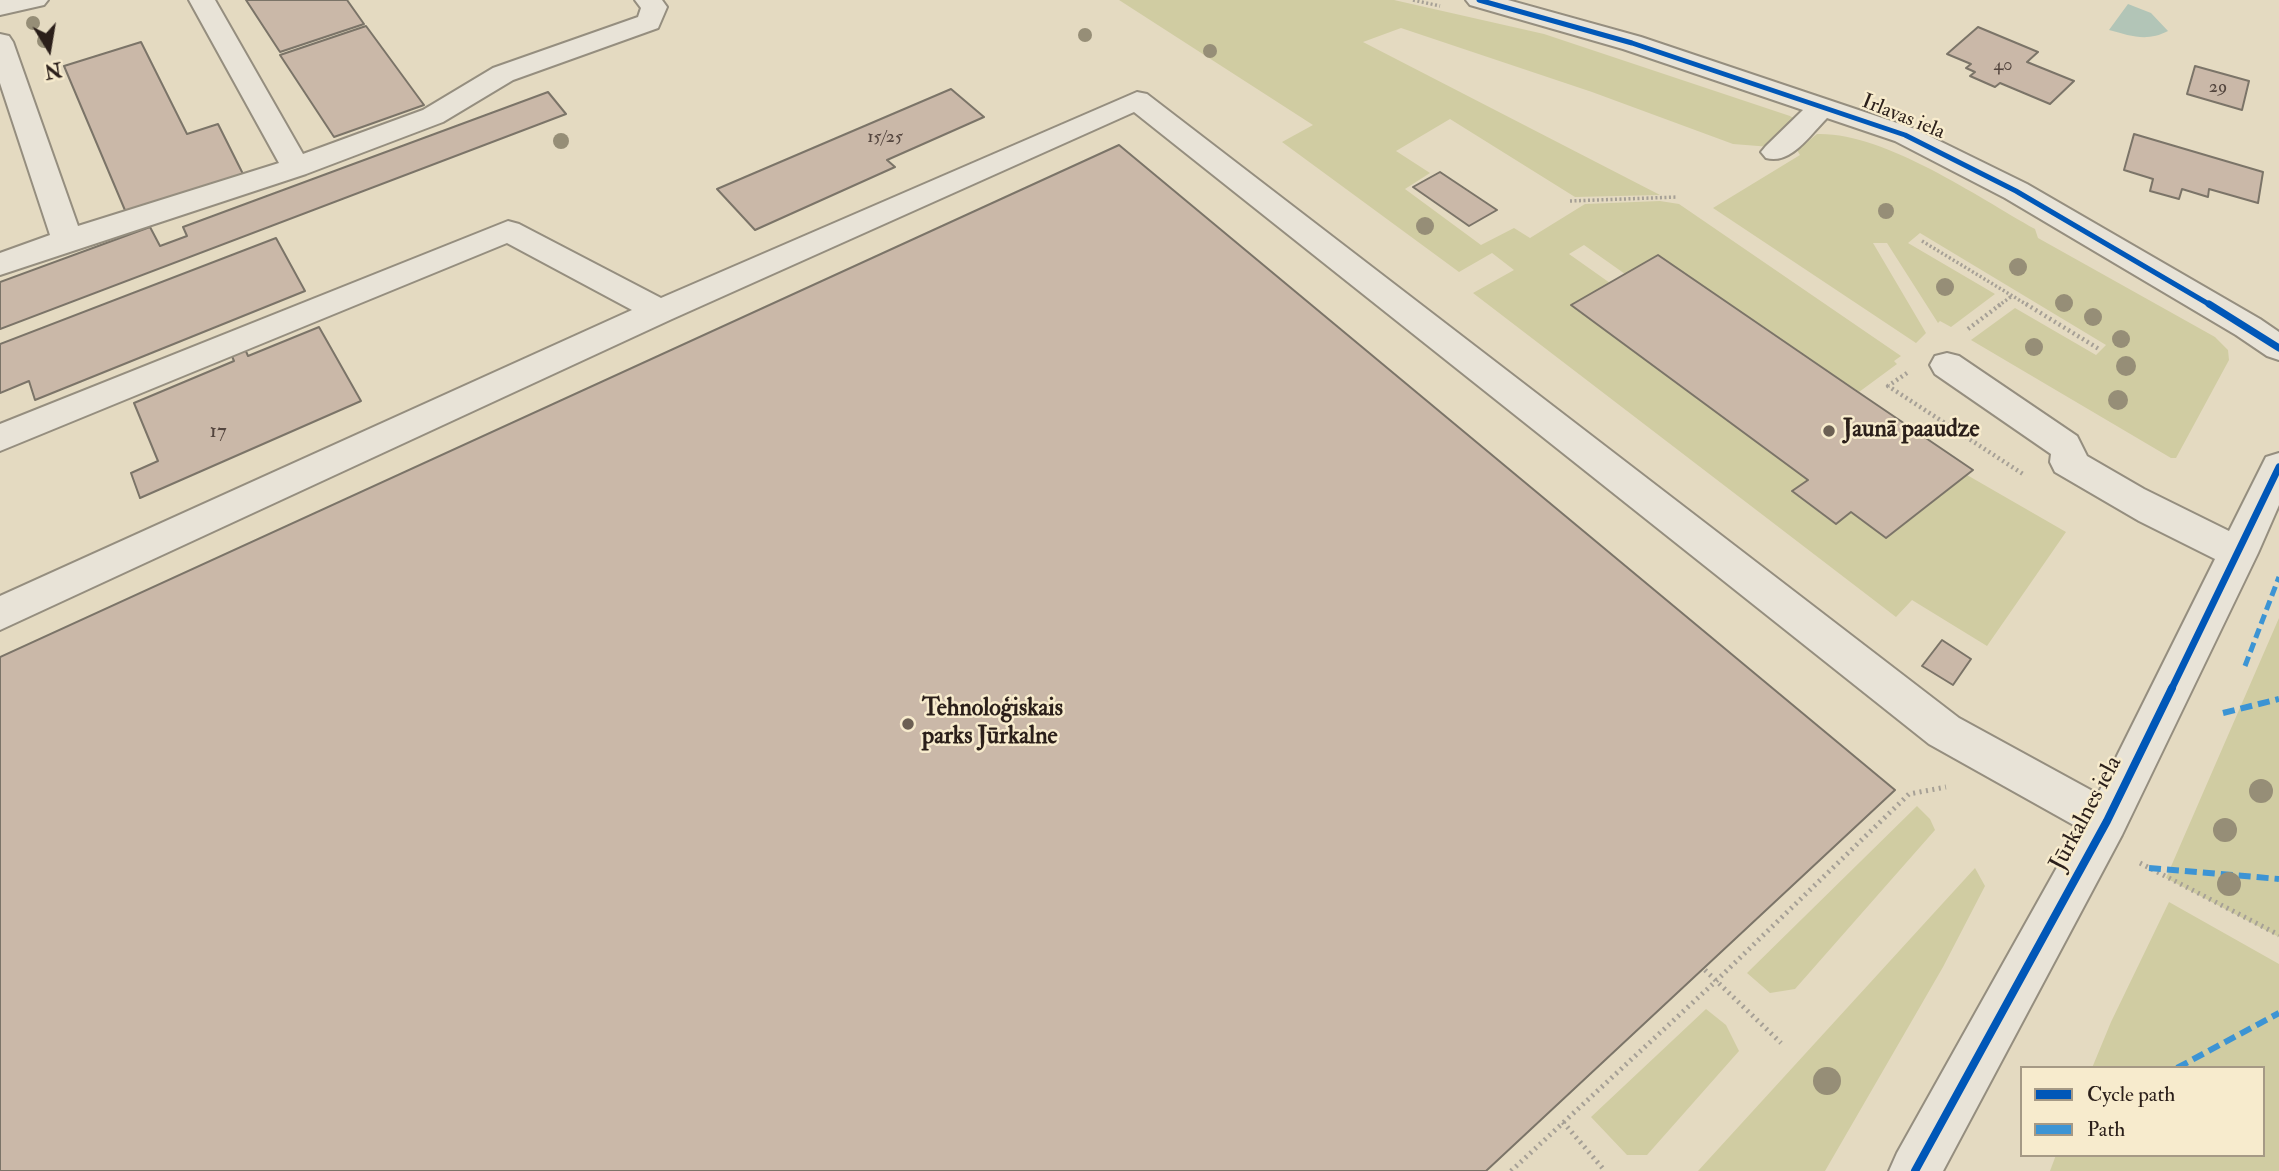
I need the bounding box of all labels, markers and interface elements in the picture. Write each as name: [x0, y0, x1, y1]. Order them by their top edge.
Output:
north arrow: [14, 14, 84, 84]
house number: 40: [1994, 55, 2012, 77]
text: N: [42, 56, 64, 83]
house number: 29: [2209, 77, 2227, 99]
street label: Irlavas iela: [1858, 90, 1948, 146]
house number: 15/25: [867, 127, 903, 149]
place label: Jaunā paaudze: [1843, 417, 1980, 445]
house number: 17: [209, 419, 227, 445]
marker: Jaunā paaudze: [1821, 423, 1837, 439]
place label: Tehnoloģiskais parks Jūrkalne: [922, 696, 1063, 752]
marker: Tehnoloģiskais parks Jūrkalne: [900, 716, 916, 732]
street label: Jūrkalnes iela: [2045, 752, 2129, 876]
legend: [2020, 1066, 2265, 1157]
text: Cycle path: [2087, 1081, 2175, 1108]
text: Path: [2087, 1116, 2125, 1143]

